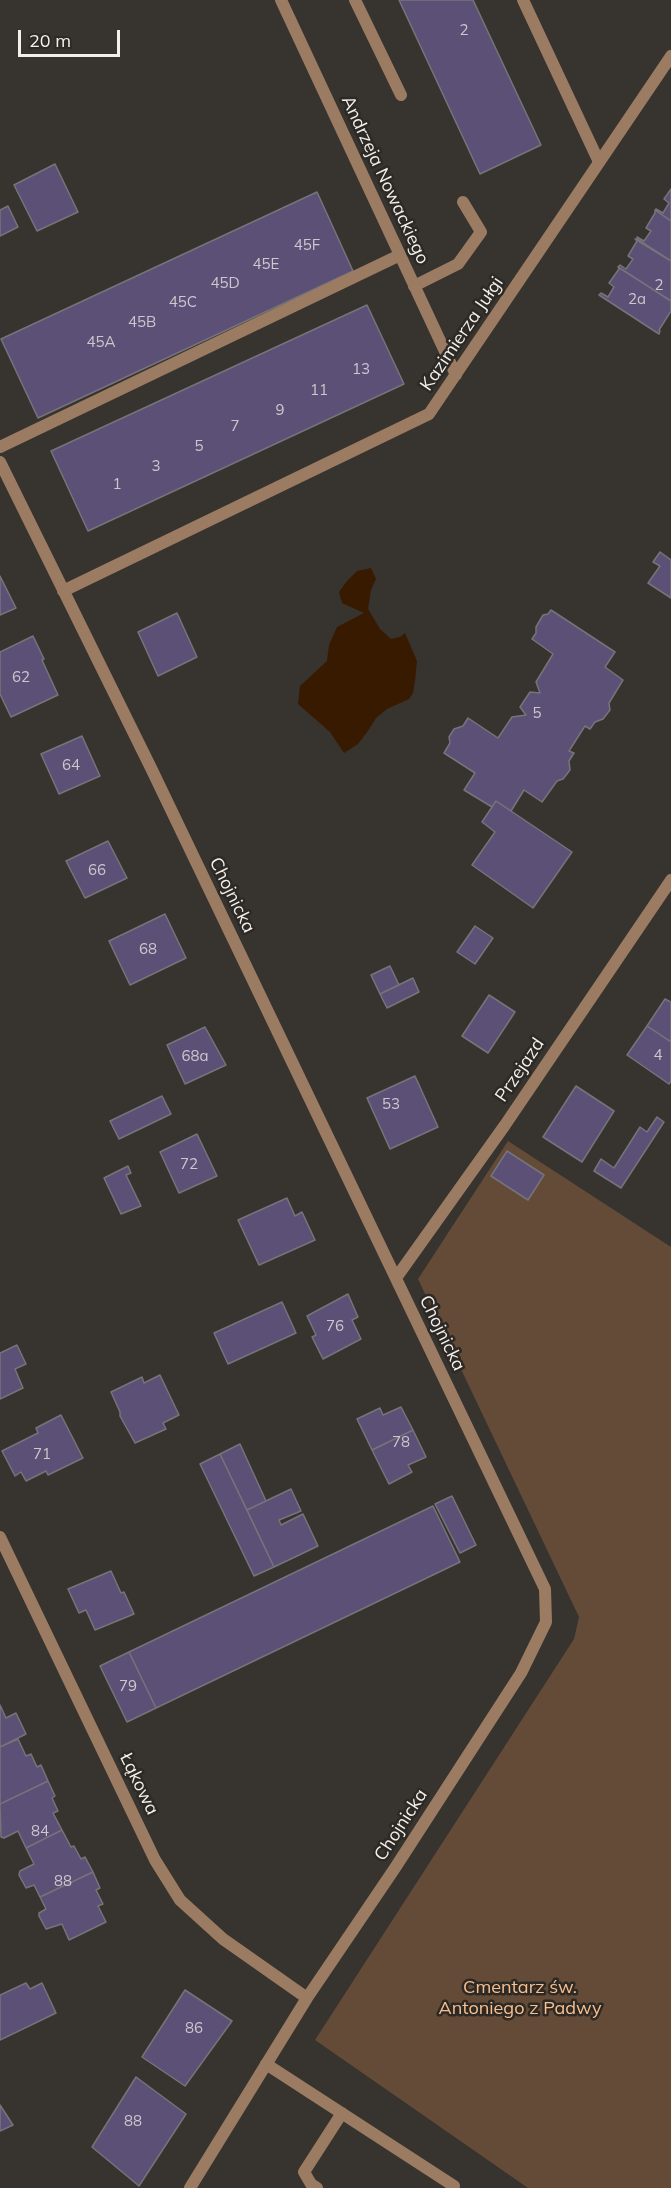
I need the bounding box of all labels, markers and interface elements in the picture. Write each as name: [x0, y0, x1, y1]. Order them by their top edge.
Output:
scale bar: [21, 18, 123, 56]
house number: 2: [460, 21, 468, 39]
text: 20 m: [29, 29, 71, 52]
street label: Andrzeja Nowackiego: [337, 92, 433, 268]
house number: 45F: [294, 236, 320, 254]
house number: 45E: [253, 255, 279, 273]
street label: Kazimierza Jułgi: [416, 273, 508, 395]
house number: 45D: [210, 274, 240, 292]
house number: 2: [655, 276, 663, 294]
house number: 2a: [628, 290, 646, 308]
house number: 45C: [169, 293, 197, 311]
house number: 45B: [128, 313, 156, 331]
house number: 45A: [86, 333, 116, 351]
house number: 13: [352, 360, 370, 378]
house number: 11: [310, 381, 328, 399]
house number: 9: [276, 401, 284, 419]
house number: 7: [231, 417, 239, 435]
house number: 5: [195, 437, 203, 455]
house number: 3: [152, 457, 160, 475]
house number: 1: [113, 475, 121, 493]
house number: 62: [12, 668, 30, 686]
house number: 5: [533, 704, 541, 722]
house number: 64: [62, 756, 80, 774]
street label: Chojnicka: [205, 854, 259, 936]
house number: 66: [88, 861, 106, 879]
house number: 68: [139, 940, 157, 958]
street label: Przejazd: [491, 1034, 549, 1106]
house number: 4: [654, 1046, 662, 1064]
house number: 68a: [182, 1047, 208, 1065]
house number: 53: [382, 1095, 400, 1113]
house number: 72: [180, 1155, 198, 1173]
street label: Chojnicka: [415, 1292, 469, 1374]
house number: 76: [326, 1317, 344, 1335]
house number: 78: [392, 1433, 410, 1451]
house number: 71: [33, 1445, 51, 1463]
house number: 79: [119, 1677, 137, 1695]
street label: Łąkowa: [115, 1750, 163, 1818]
street label: Chojnicka: [370, 1785, 432, 1865]
house number: 84: [31, 1822, 49, 1840]
house number: 88: [54, 1872, 72, 1890]
park label: Cmentarz św. Antoniego z Padwy: [438, 1977, 602, 2020]
house number: 86: [185, 2019, 203, 2037]
house number: 88: [124, 2112, 142, 2130]

